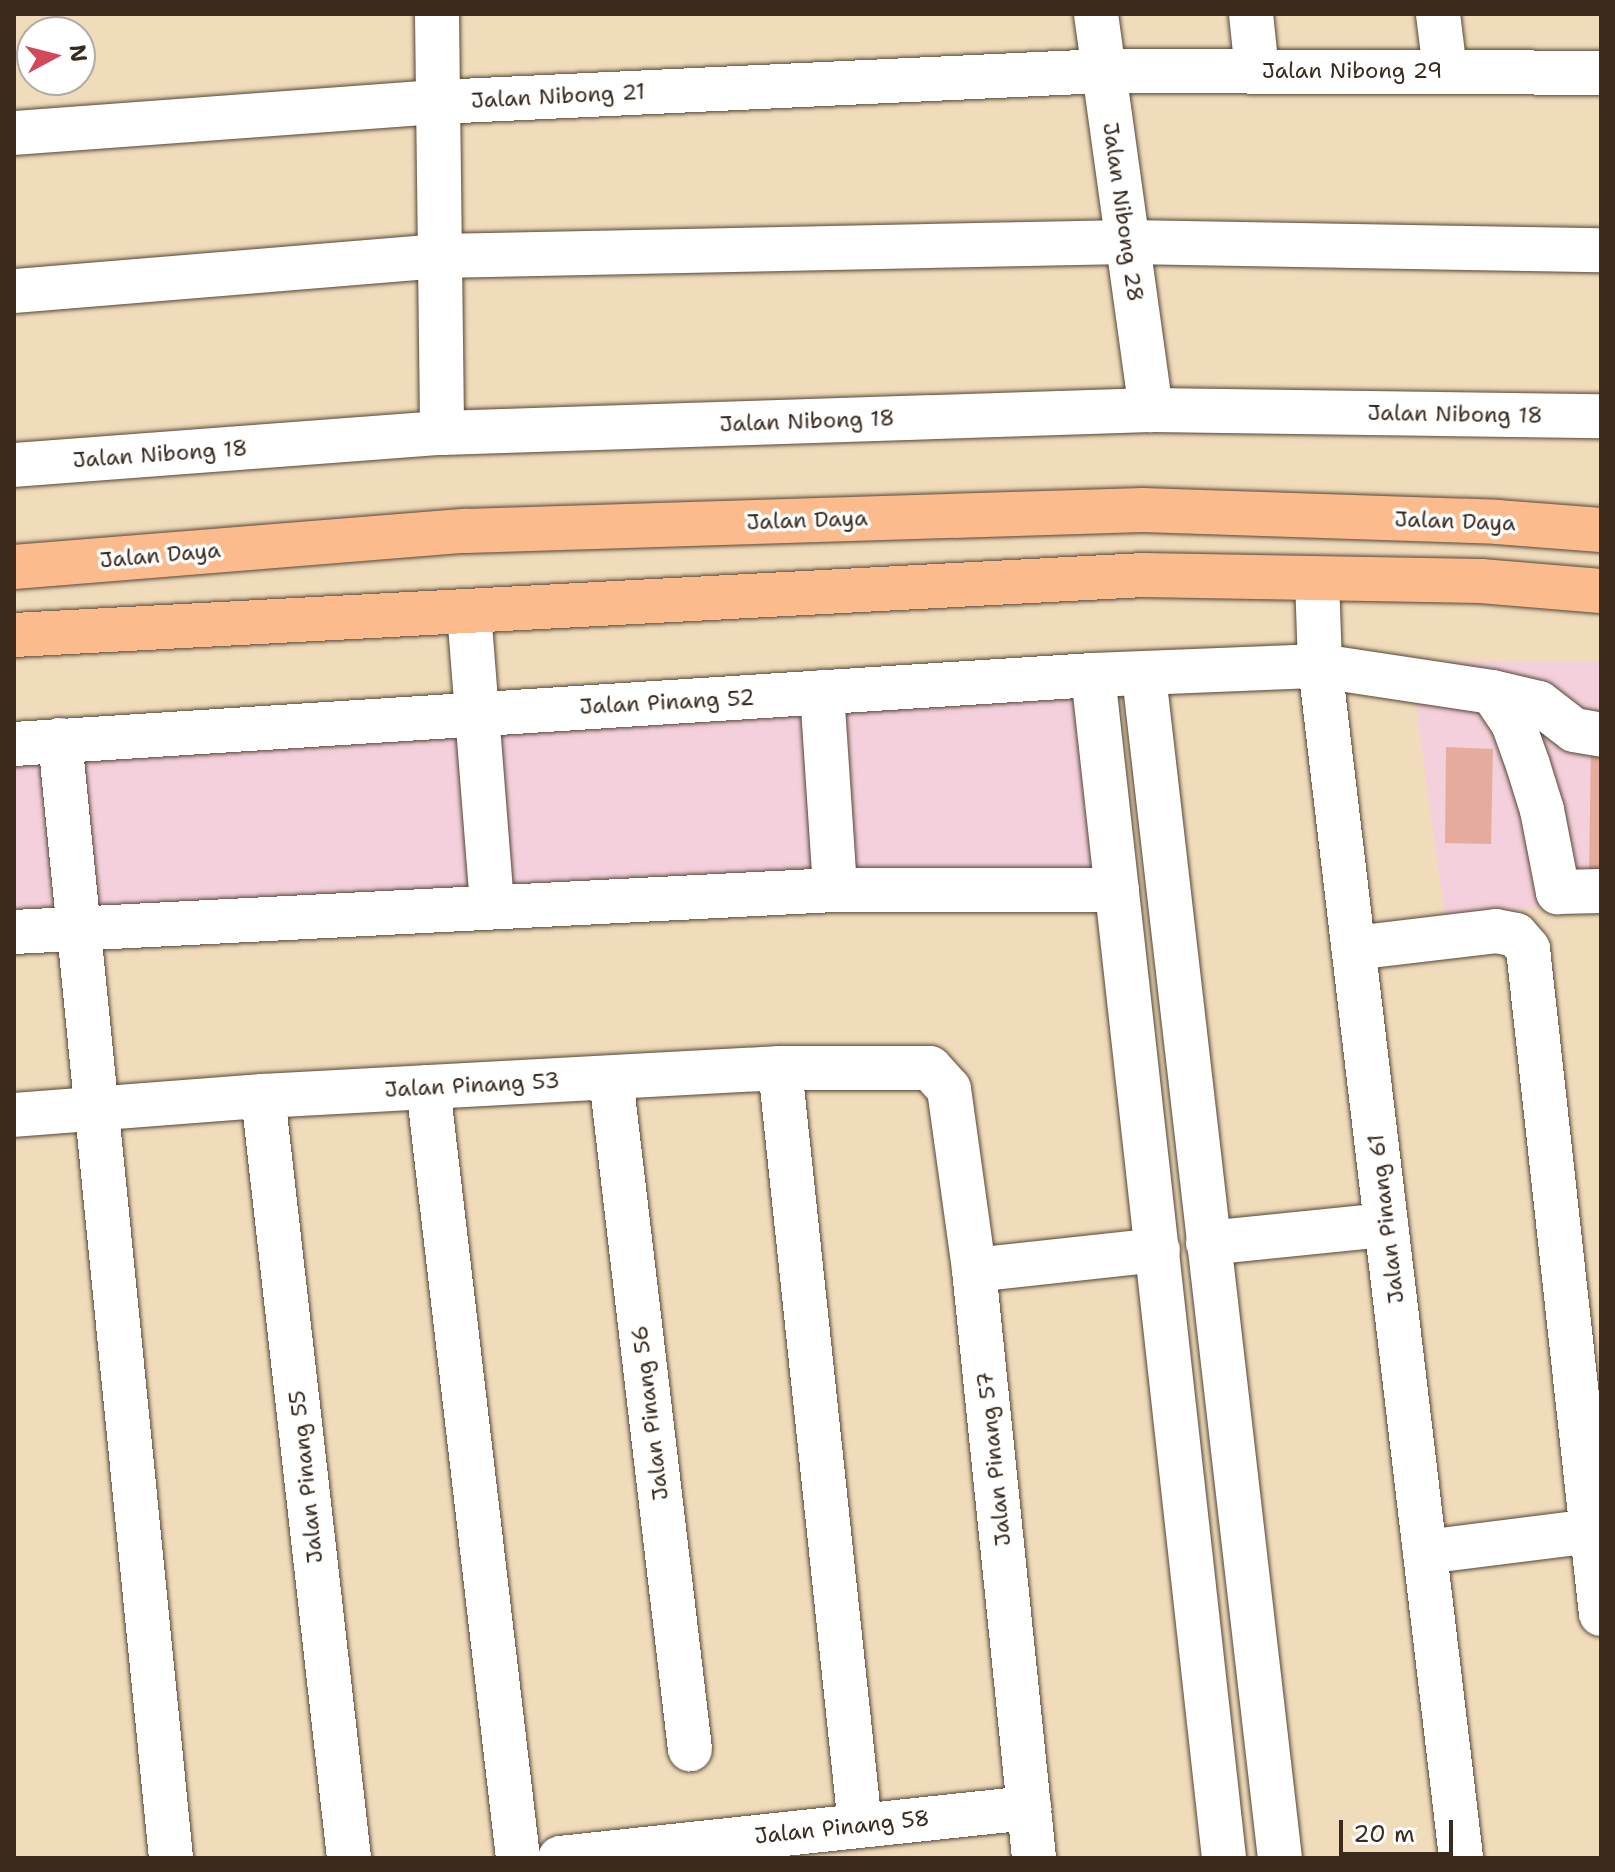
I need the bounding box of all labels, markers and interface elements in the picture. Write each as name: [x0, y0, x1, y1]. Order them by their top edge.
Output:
north arrow: [16, 16, 96, 96]
text: N: [63, 43, 94, 64]
street label: Jalan Nibong 29: [1262, 58, 1442, 84]
street label: Jalan Nibong 21: [470, 78, 646, 114]
street label: Jalan Nibong 28: [1097, 120, 1149, 304]
street label: Jalan Nibong 18: [1367, 399, 1543, 429]
street label: Jalan Nibong 18: [719, 405, 895, 437]
street label: Jalan Nibong 18: [72, 435, 248, 473]
street label: Jalan Daya: [746, 505, 868, 535]
street label: Jalan Daya: [1394, 506, 1516, 536]
street label: Jalan Daya: [98, 537, 222, 573]
street label: Jalan Pinang 52: [579, 684, 755, 720]
street label: Jalan Pinang 53: [384, 1067, 560, 1103]
street label: Jalan Pinang 61: [1363, 1133, 1409, 1305]
street label: Jalan Pinang 56: [626, 1324, 674, 1502]
street label: Jalan Pinang 57: [972, 1370, 1016, 1548]
street label: Jalan Pinang 55: [284, 1389, 328, 1565]
scale bar: [1343, 1804, 1457, 1854]
street label: Jalan Pinang 58: [753, 1805, 931, 1849]
text: 20 m: [1353, 1818, 1415, 1850]

